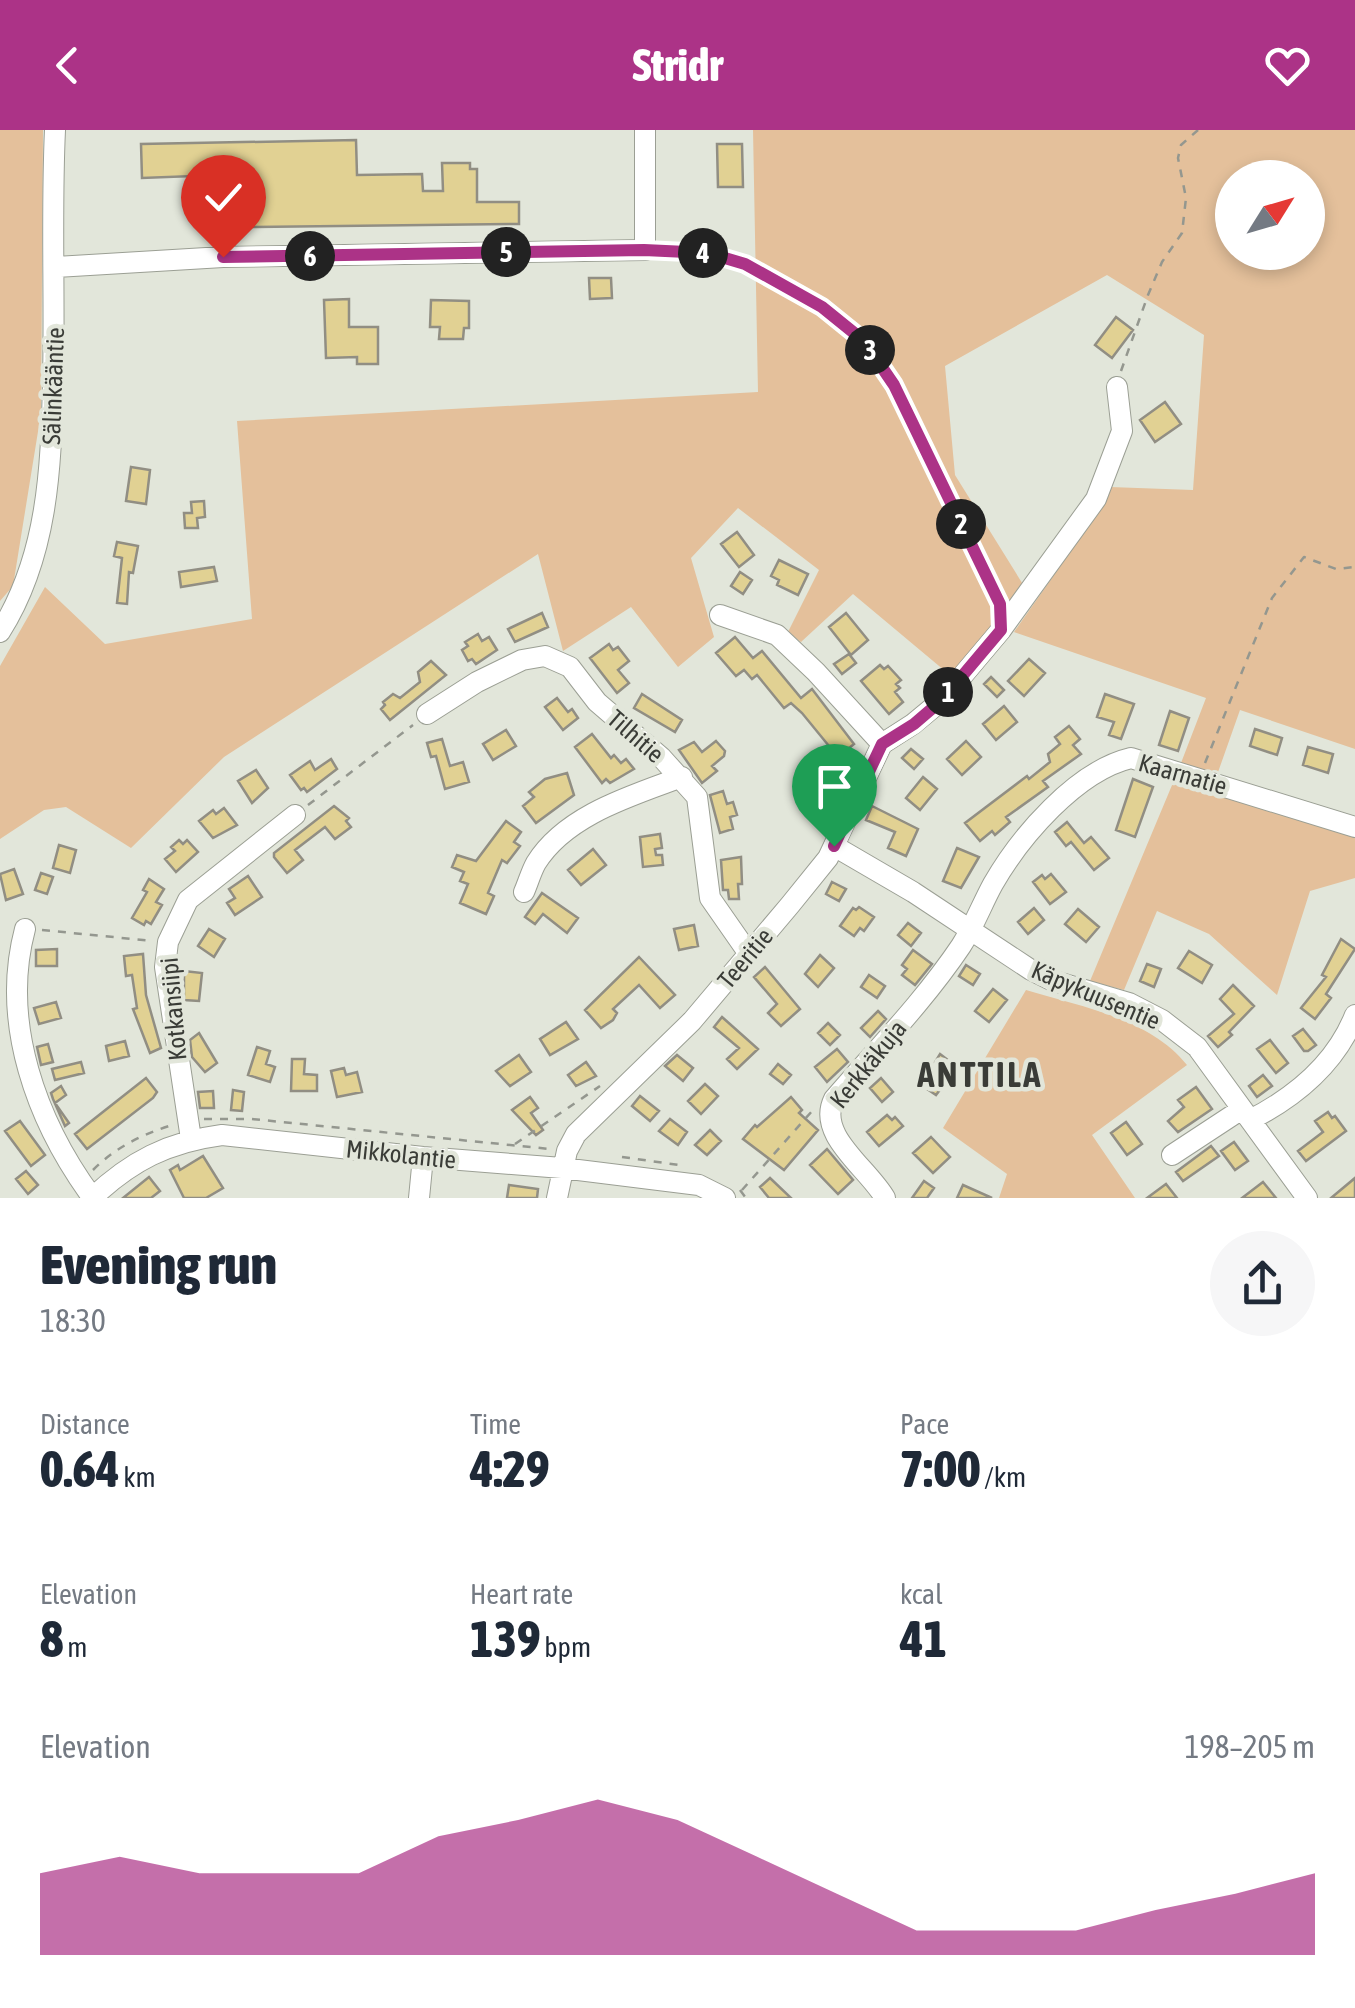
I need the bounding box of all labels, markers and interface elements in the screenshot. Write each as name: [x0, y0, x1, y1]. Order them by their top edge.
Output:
icon: back: [40, 38, 95, 93]
icon: heart: [1260, 38, 1315, 93]
text: Stridr: [632, 39, 723, 91]
pin: [181, 155, 266, 258]
north arrow: [1215, 160, 1325, 270]
map controls: [1215, 160, 1325, 270]
icon: check: [196, 170, 251, 225]
pin: 5: [481, 227, 531, 277]
pin: 4: [678, 228, 728, 278]
pin: 6: [285, 231, 335, 281]
text: 5: [499, 236, 513, 268]
text: 4: [696, 237, 710, 269]
text: 6: [303, 240, 317, 272]
pin: 3: [845, 325, 895, 375]
street label: Sälinkääntie: [37, 327, 69, 445]
text: 3: [863, 334, 877, 366]
pin: 2: [936, 499, 986, 549]
text: 2: [954, 508, 968, 540]
pin: 1: [923, 667, 973, 717]
text: 1: [941, 676, 955, 708]
street label: Tilhitie: [602, 704, 670, 768]
pin: [792, 744, 877, 847]
street label: Kaarnatie: [1136, 748, 1230, 800]
icon: arrive: [807, 759, 862, 814]
street label: Teeritie: [712, 922, 778, 994]
street label: Käpykuusentie: [1027, 955, 1165, 1035]
street label: Kotkansiipi: [155, 956, 191, 1062]
street label: Kerkkäkuja: [824, 1015, 912, 1113]
district label: ANTTILA: [916, 1054, 1043, 1094]
street label: Mikkolantie: [345, 1134, 457, 1174]
button: share: [1210, 1231, 1315, 1336]
text: Evening run: [40, 1233, 277, 1296]
text: 18:30: [40, 1302, 106, 1339]
text: Distance: [40, 1408, 130, 1440]
text: Time: [470, 1408, 521, 1440]
text: Pace: [900, 1408, 949, 1440]
text: 0.64: [40, 1440, 119, 1498]
text: 4:29: [470, 1440, 549, 1498]
text: 7:00: [900, 1440, 980, 1498]
text: km: [119, 1461, 156, 1493]
text: /km: [980, 1461, 1026, 1493]
text: Elevation: [40, 1578, 137, 1610]
text: Heart rate: [470, 1578, 573, 1610]
text: kcal: [900, 1578, 943, 1610]
text: 8: [40, 1610, 64, 1668]
text: 139: [470, 1610, 541, 1668]
text: 41: [900, 1610, 947, 1668]
text: m: [64, 1631, 88, 1663]
text: bpm: [541, 1631, 591, 1663]
text: Elevation: [40, 1728, 151, 1765]
text: 198–205 m: [1185, 1728, 1315, 1765]

